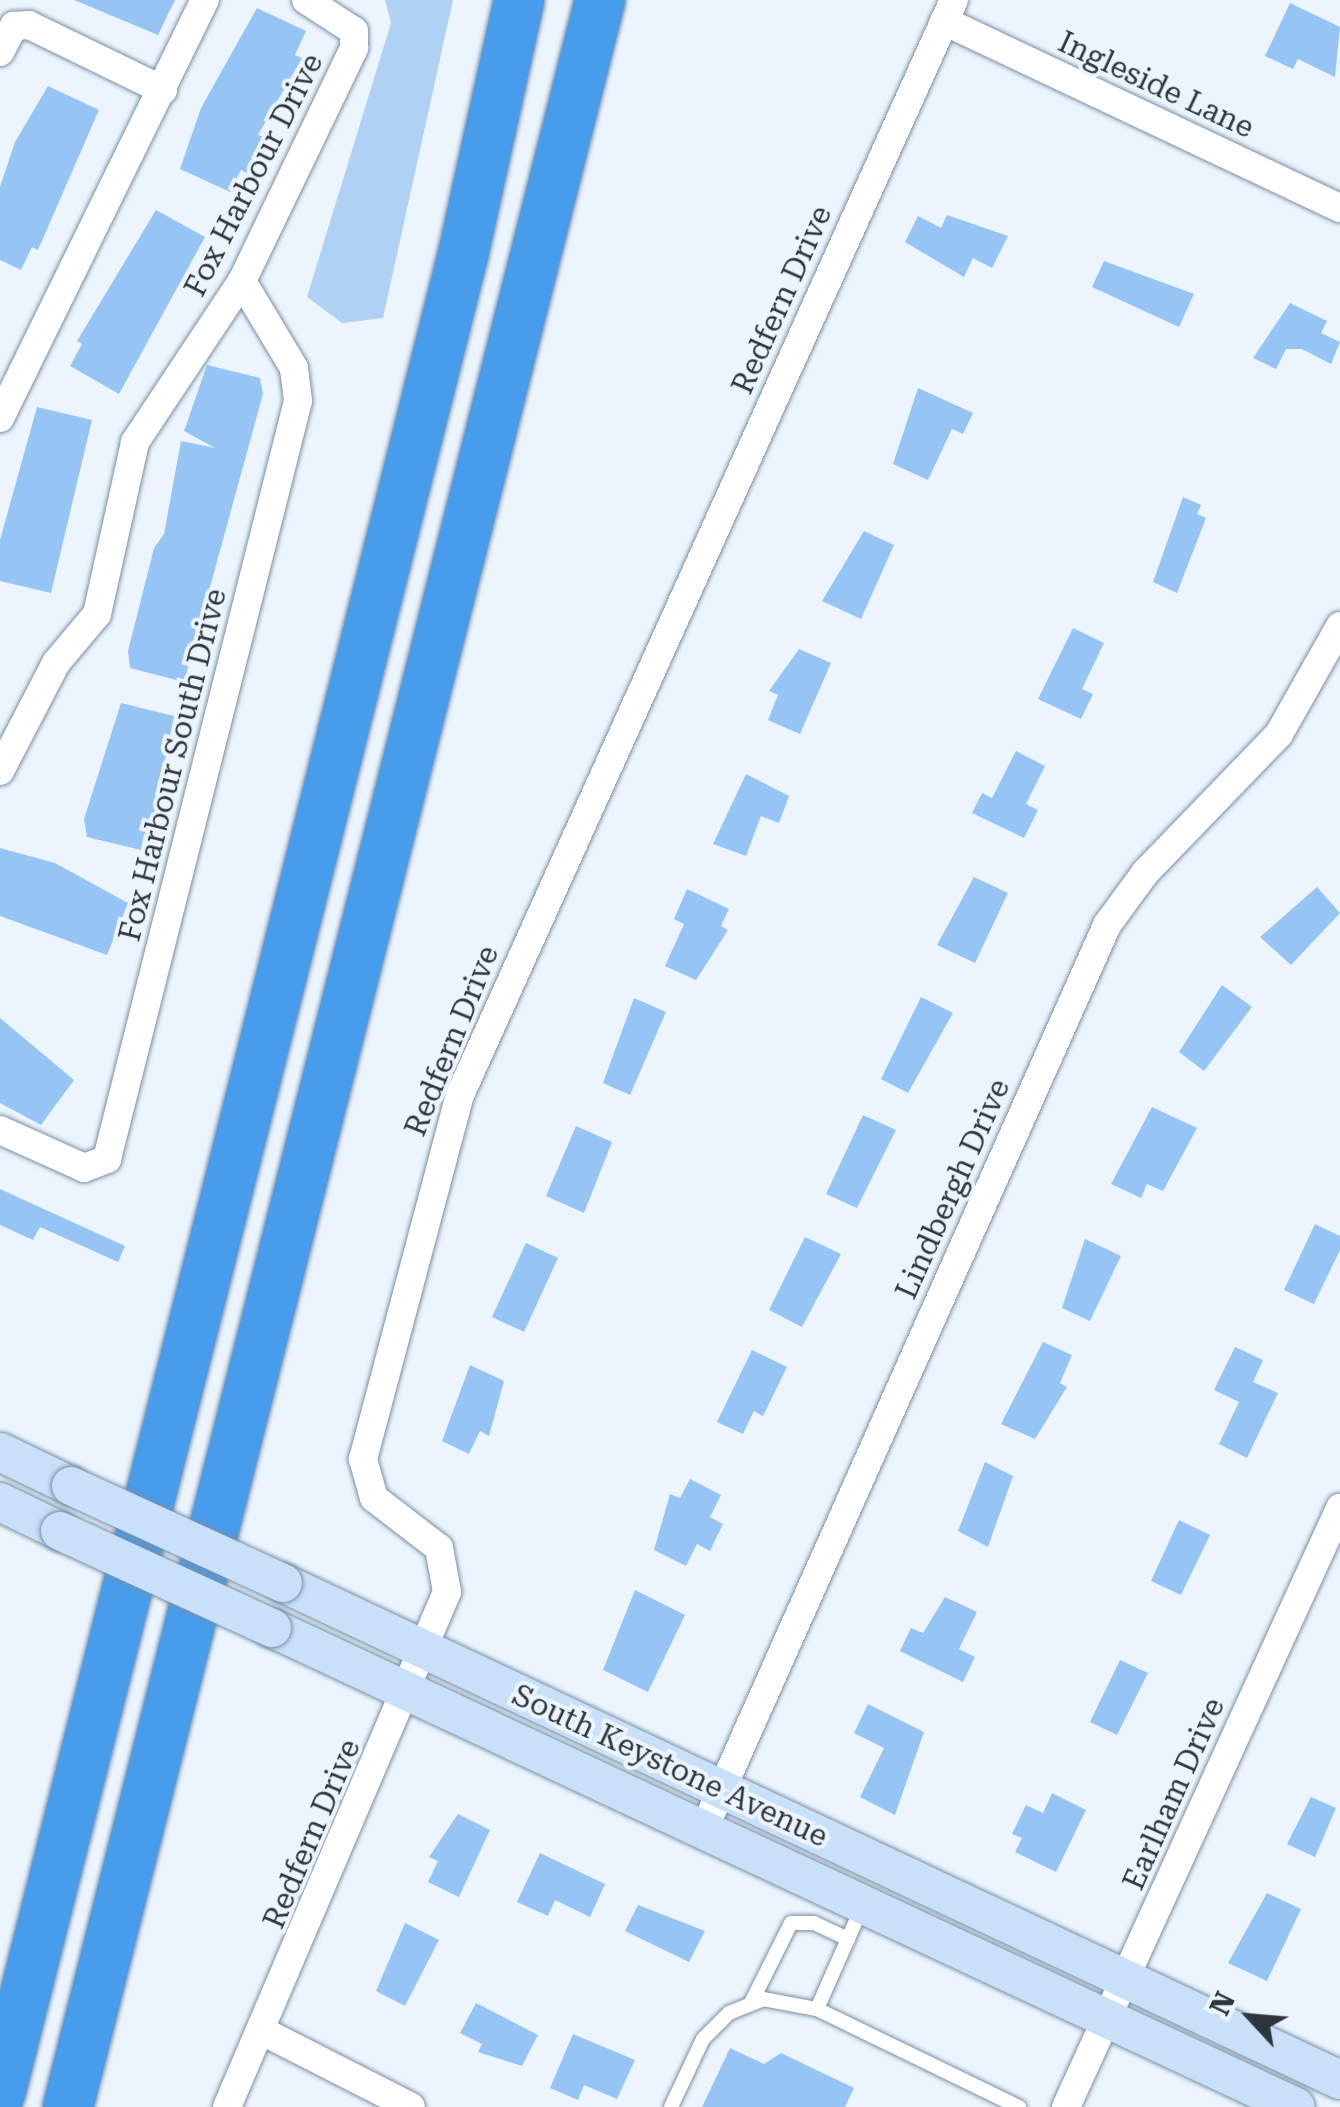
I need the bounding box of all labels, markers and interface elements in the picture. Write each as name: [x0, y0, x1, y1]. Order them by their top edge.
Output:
street label: Ingleside Lane: [1053, 24, 1259, 146]
street label: Fox Harbour Drive: [177, 48, 331, 302]
street label: Redfern Drive: [724, 200, 840, 400]
street label: Fox Harbour South Drive: [112, 585, 234, 945]
street label: Redfern Drive: [397, 941, 507, 1141]
street label: Lindbergh Drive: [888, 1074, 1018, 1304]
street label: South Keystone Avenue: [507, 1677, 833, 1855]
street label: Earlham Drive: [1116, 1693, 1232, 1895]
street label: Redfern Drive: [256, 1734, 368, 1934]
north arrow: [1200, 1967, 1300, 2067]
text: N: [1203, 1987, 1242, 2021]

